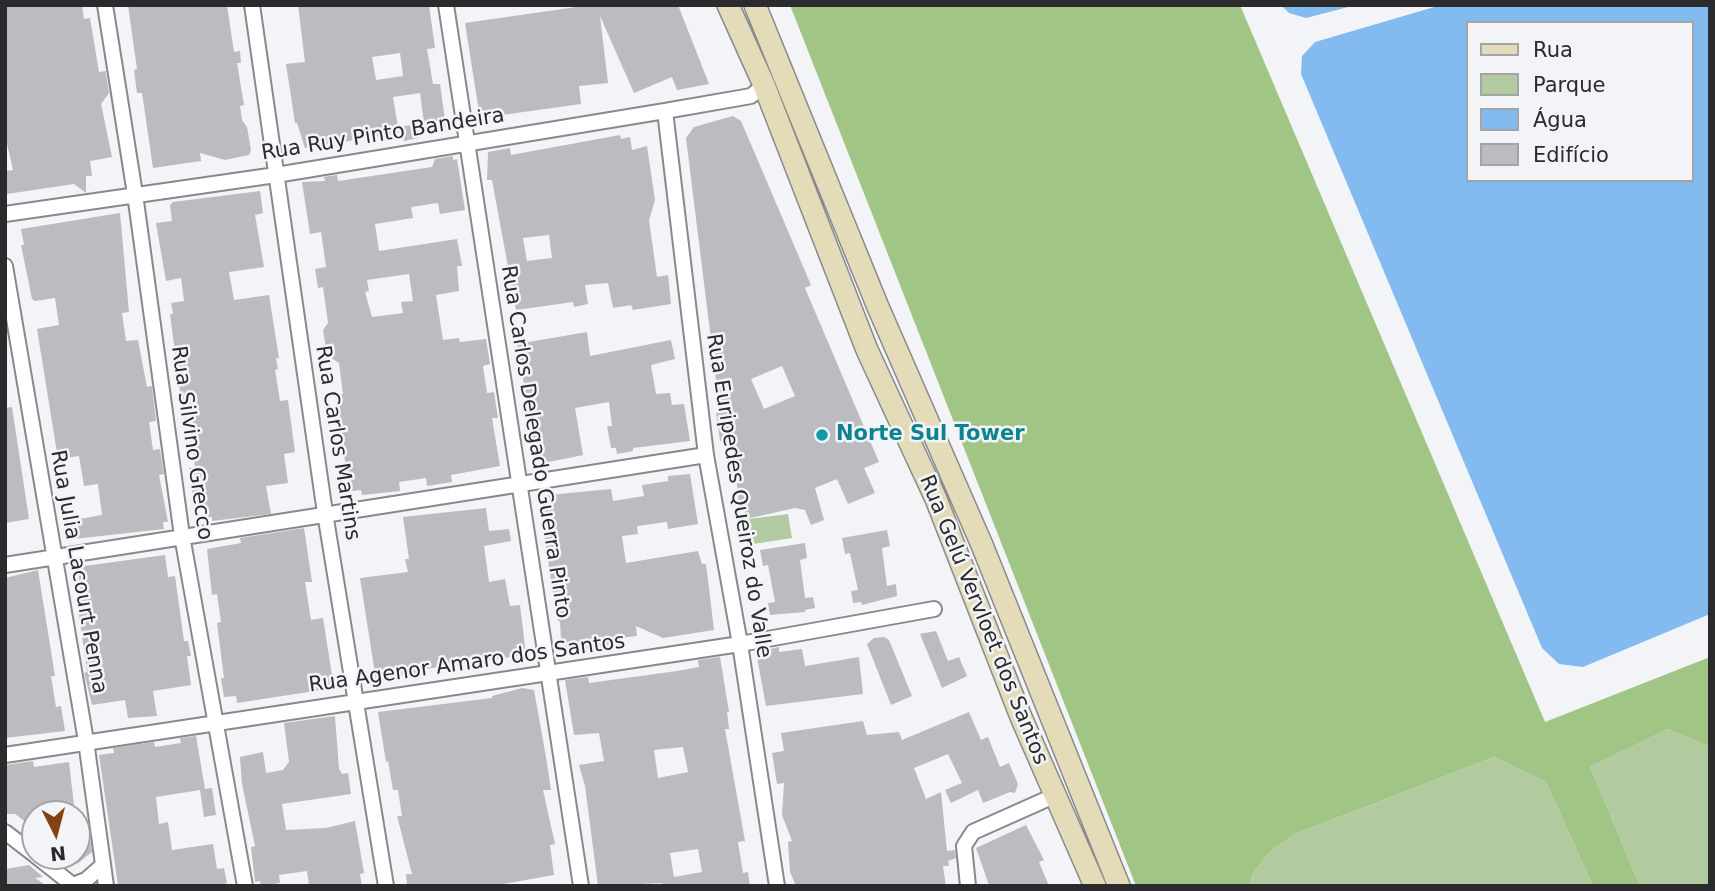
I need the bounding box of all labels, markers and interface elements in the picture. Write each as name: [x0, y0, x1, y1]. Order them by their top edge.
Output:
legend: [1466, 21, 1694, 182]
text: Rua: [1533, 38, 1573, 62]
text: Parque: [1533, 73, 1605, 97]
street label: Rua Ruy Pinto Bandeira: [260, 103, 506, 167]
text: Água: [1533, 108, 1587, 132]
text: Edifício: [1533, 143, 1609, 167]
street label: Rua Carlos Delegado Guerra Pinto: [495, 264, 575, 620]
street label: Rua Euripedes Queiroz do Valle: [700, 332, 776, 660]
street label: Rua Silvino Grecco: [165, 344, 217, 542]
street label: Rua Carlos Martins: [309, 344, 365, 542]
place label: Norte Sul Tower: [836, 422, 1024, 448]
marker: Norte Sul Tower: [814, 427, 830, 443]
street label: Rua Julia Lacourt Penna: [44, 448, 112, 696]
street label: Rua Gelú Vervloet dos Santos: [913, 472, 1053, 768]
street label: Rua Agenor Amaro dos Santos: [307, 629, 627, 699]
north arrow: [21, 800, 91, 870]
text: N: [49, 842, 67, 866]

